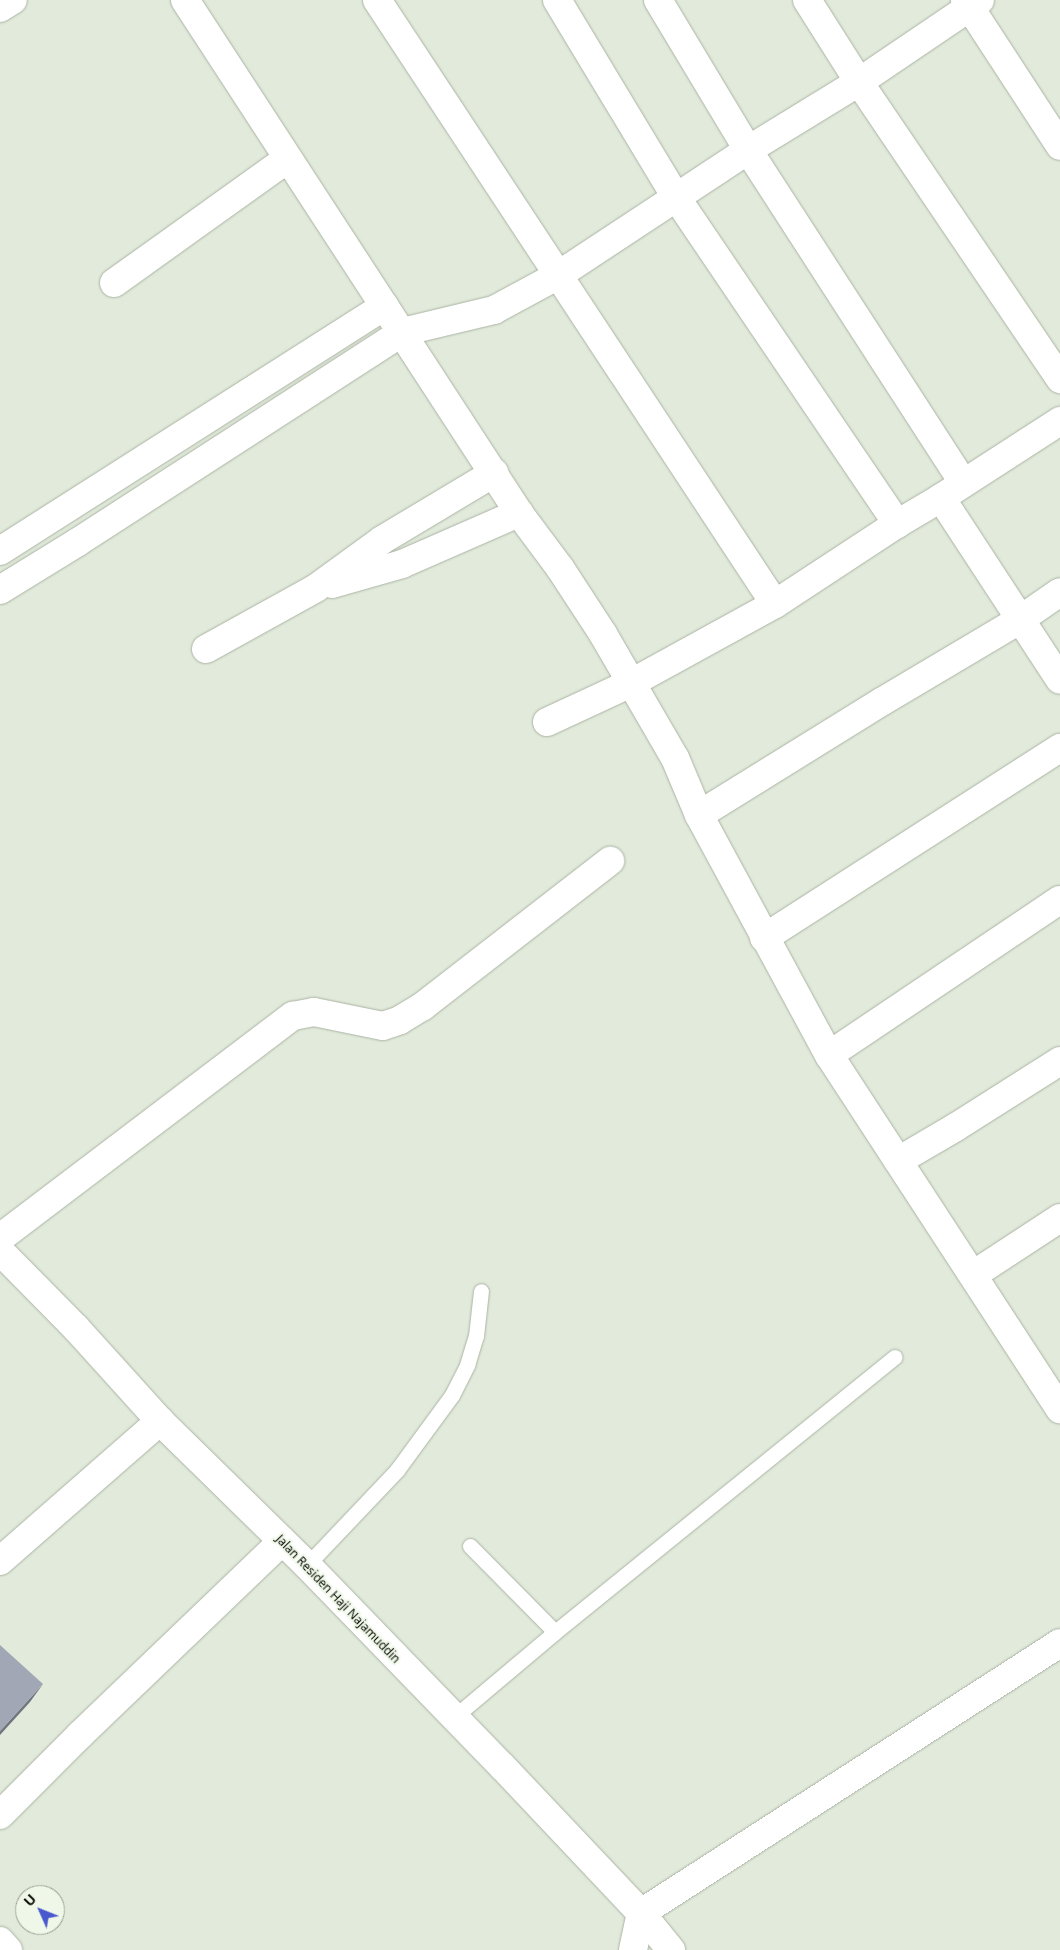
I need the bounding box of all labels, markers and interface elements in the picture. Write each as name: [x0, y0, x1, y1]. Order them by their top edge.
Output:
street label: Jalan Residen Haji Najamuddin: [273, 1532, 403, 1666]
north arrow: [15, 1885, 65, 1935]
text: U: [19, 1890, 40, 1910]

